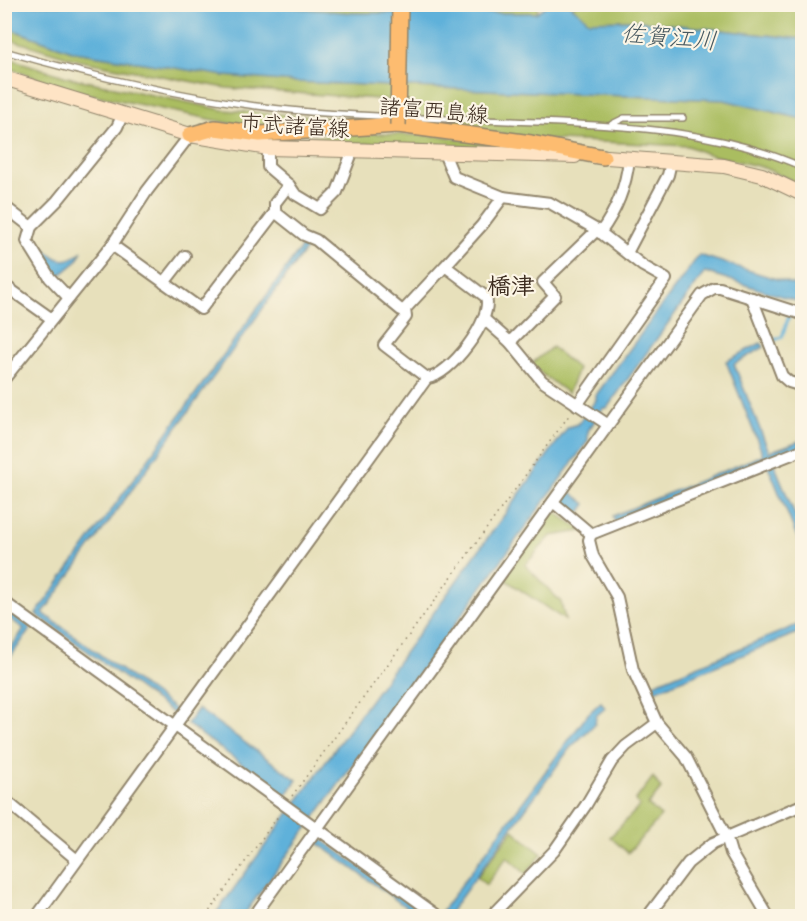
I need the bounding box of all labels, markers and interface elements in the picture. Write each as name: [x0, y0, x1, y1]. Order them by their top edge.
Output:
water label: 佐賀江川: [619, 19, 718, 61]
street label: 諸富西島線: [378, 93, 490, 134]
street label: 市武諸富線: [239, 109, 351, 148]
district label: 橋津: [487, 272, 535, 306]

